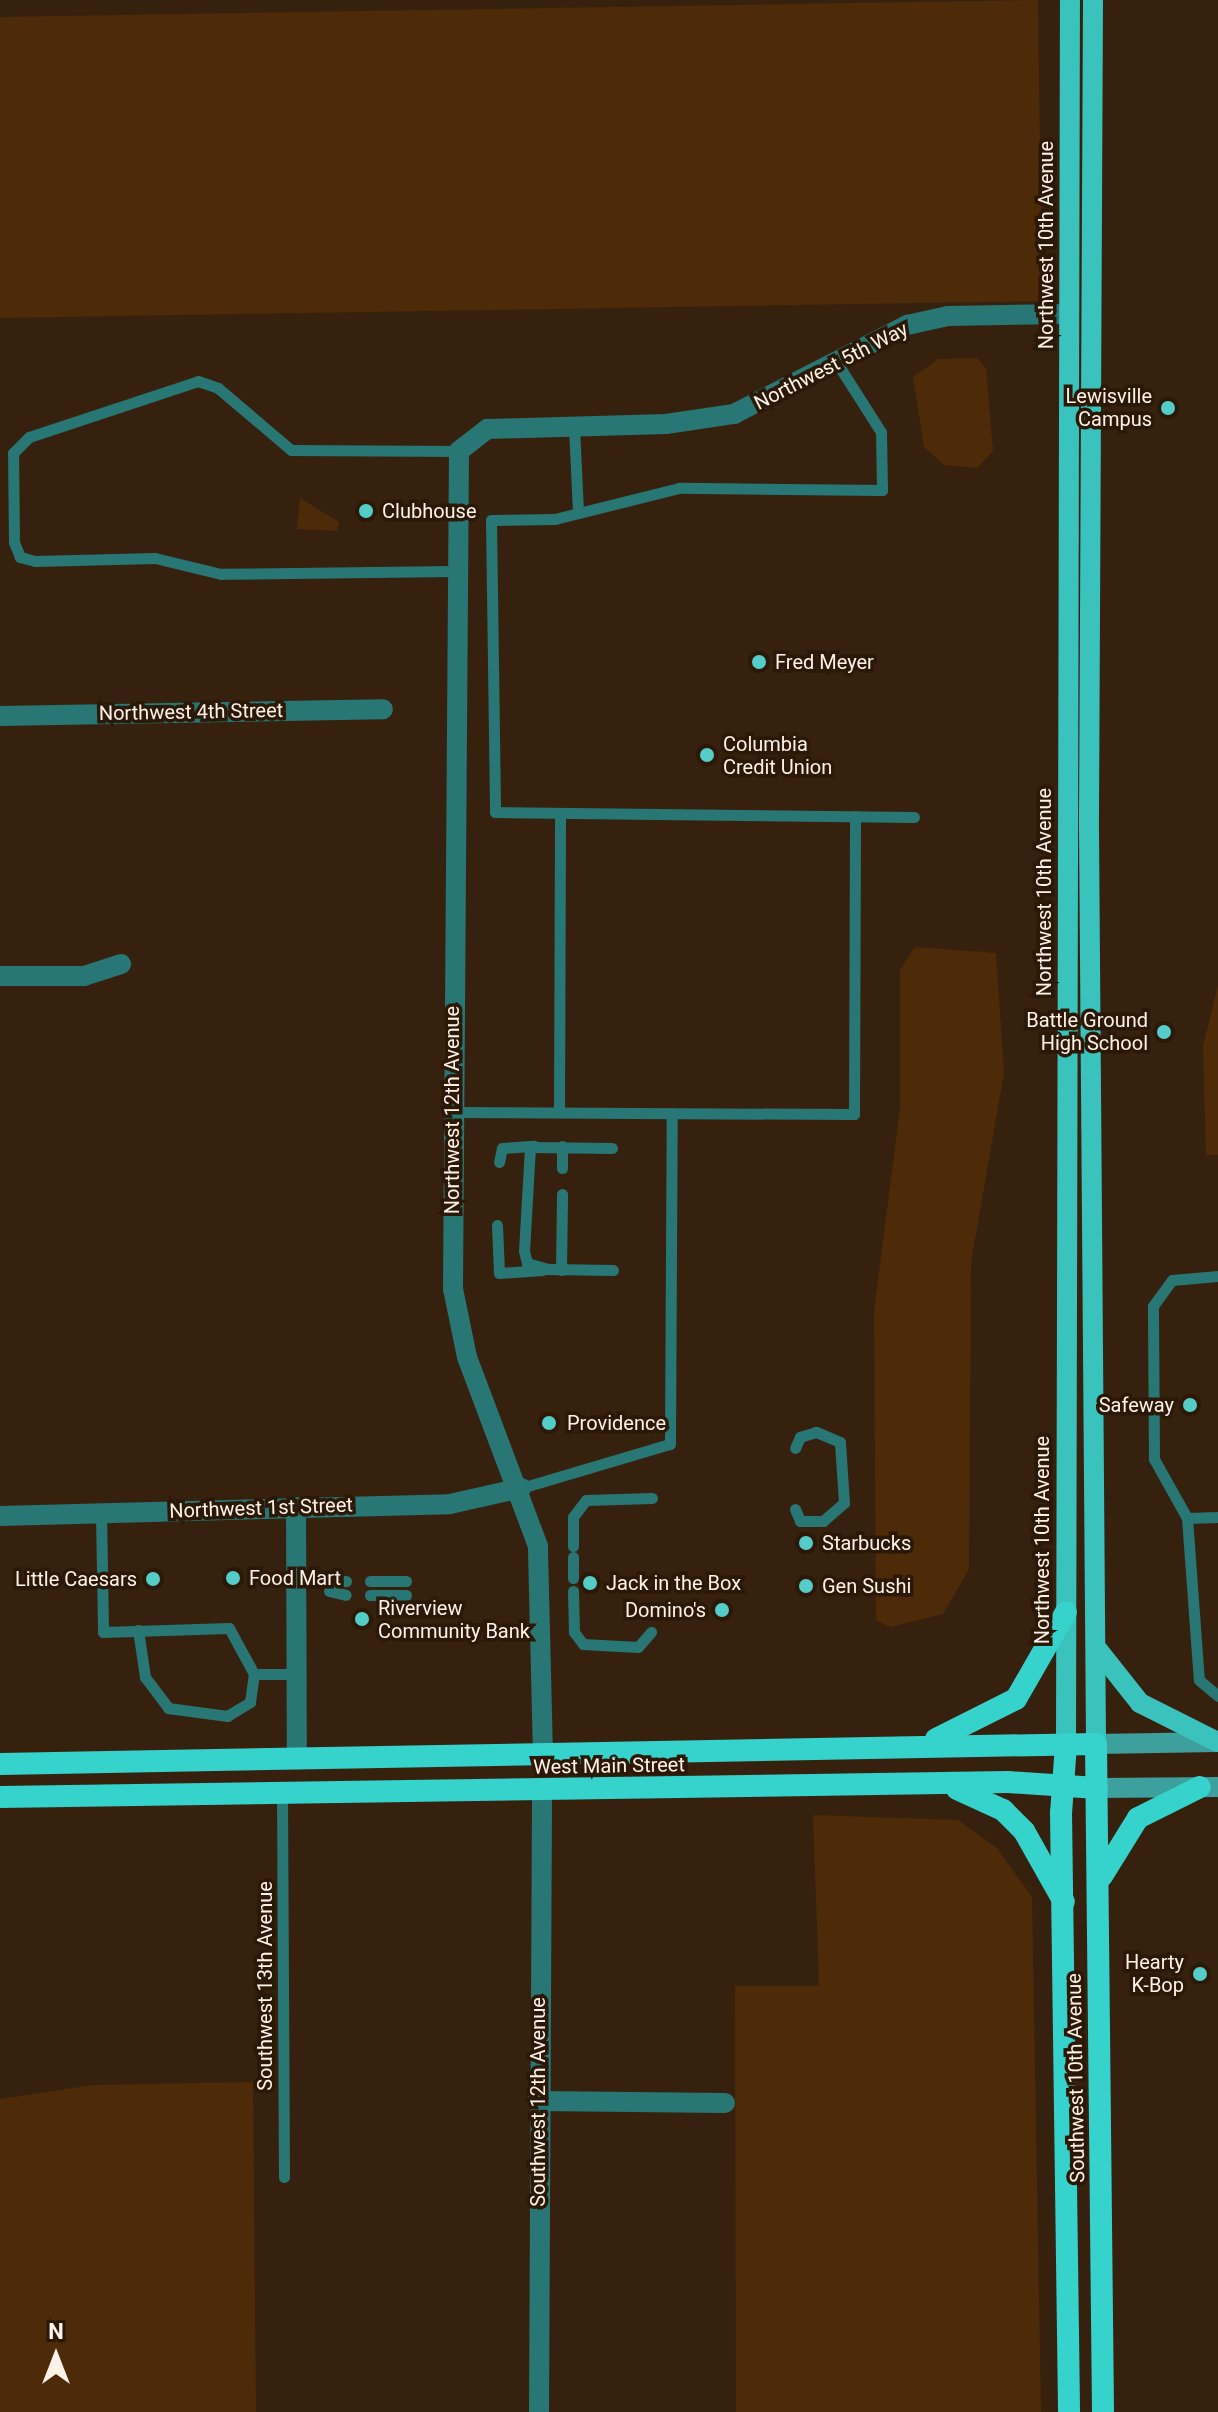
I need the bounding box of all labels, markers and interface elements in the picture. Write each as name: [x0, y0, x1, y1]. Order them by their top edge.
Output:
street label: Northwest 10th Avenue: [1034, 141, 1058, 349]
street label: Northwest 5th Way: [750, 317, 912, 415]
place label: Lewisville Campus: [1066, 384, 1152, 431]
marker: Lewisville Campus: [1159, 399, 1177, 417]
place label: Clubhouse: [382, 499, 477, 523]
marker: Clubhouse: [357, 502, 375, 520]
place label: Fred Meyer: [775, 650, 874, 674]
marker: Fred Meyer: [750, 653, 768, 671]
street label: Northwest 4th Street: [99, 698, 283, 726]
place label: Columbia Credit Union: [723, 732, 832, 779]
marker: Columbia Credit Union: [698, 746, 716, 764]
street label: Northwest 10th Avenue: [1032, 788, 1056, 996]
street label: Northwest 12th Avenue: [440, 1006, 464, 1214]
place label: Battle Ground High School: [1026, 1008, 1148, 1055]
marker: Battle Ground High School: [1155, 1023, 1173, 1041]
place label: Safeway: [1099, 1393, 1174, 1417]
marker: Safeway: [1181, 1396, 1199, 1414]
place label: Providence: [567, 1411, 666, 1435]
marker: Providence: [538, 1412, 560, 1434]
street label: Northwest 10th Avenue: [1030, 1436, 1054, 1644]
street label: Northwest 1st Street: [169, 1493, 353, 1523]
place label: Starbucks: [822, 1531, 911, 1555]
marker: Starbucks: [797, 1534, 815, 1552]
place label: Food Mart: [249, 1566, 341, 1590]
place label: Little Caesars: [15, 1567, 137, 1591]
marker: Food Mart: [224, 1569, 242, 1587]
marker: Little Caesars: [144, 1570, 162, 1588]
place label: Jack in the Box: [606, 1571, 741, 1595]
marker: Jack in the Box: [581, 1574, 599, 1592]
place label: Gen Sushi: [822, 1574, 911, 1598]
marker: Gen Sushi: [797, 1577, 815, 1595]
place label: Riverview Community Bank: [378, 1596, 530, 1643]
place label: Domino's: [625, 1598, 706, 1622]
marker: Domino's: [713, 1601, 731, 1619]
marker: Riverview Community Bank: [353, 1610, 371, 1628]
street label: West Main Street: [533, 1753, 685, 1779]
street label: Southwest 13th Avenue: [253, 1881, 277, 2091]
place label: Hearty K-Bop: [1125, 1950, 1184, 1997]
marker: Hearty K-Bop: [1191, 1965, 1209, 1983]
street label: Southwest 10th Avenue: [1062, 1973, 1090, 2183]
street label: Southwest 12th Avenue: [526, 1997, 550, 2207]
north arrow: [16, 2316, 96, 2396]
text: N: [48, 2319, 64, 2344]

